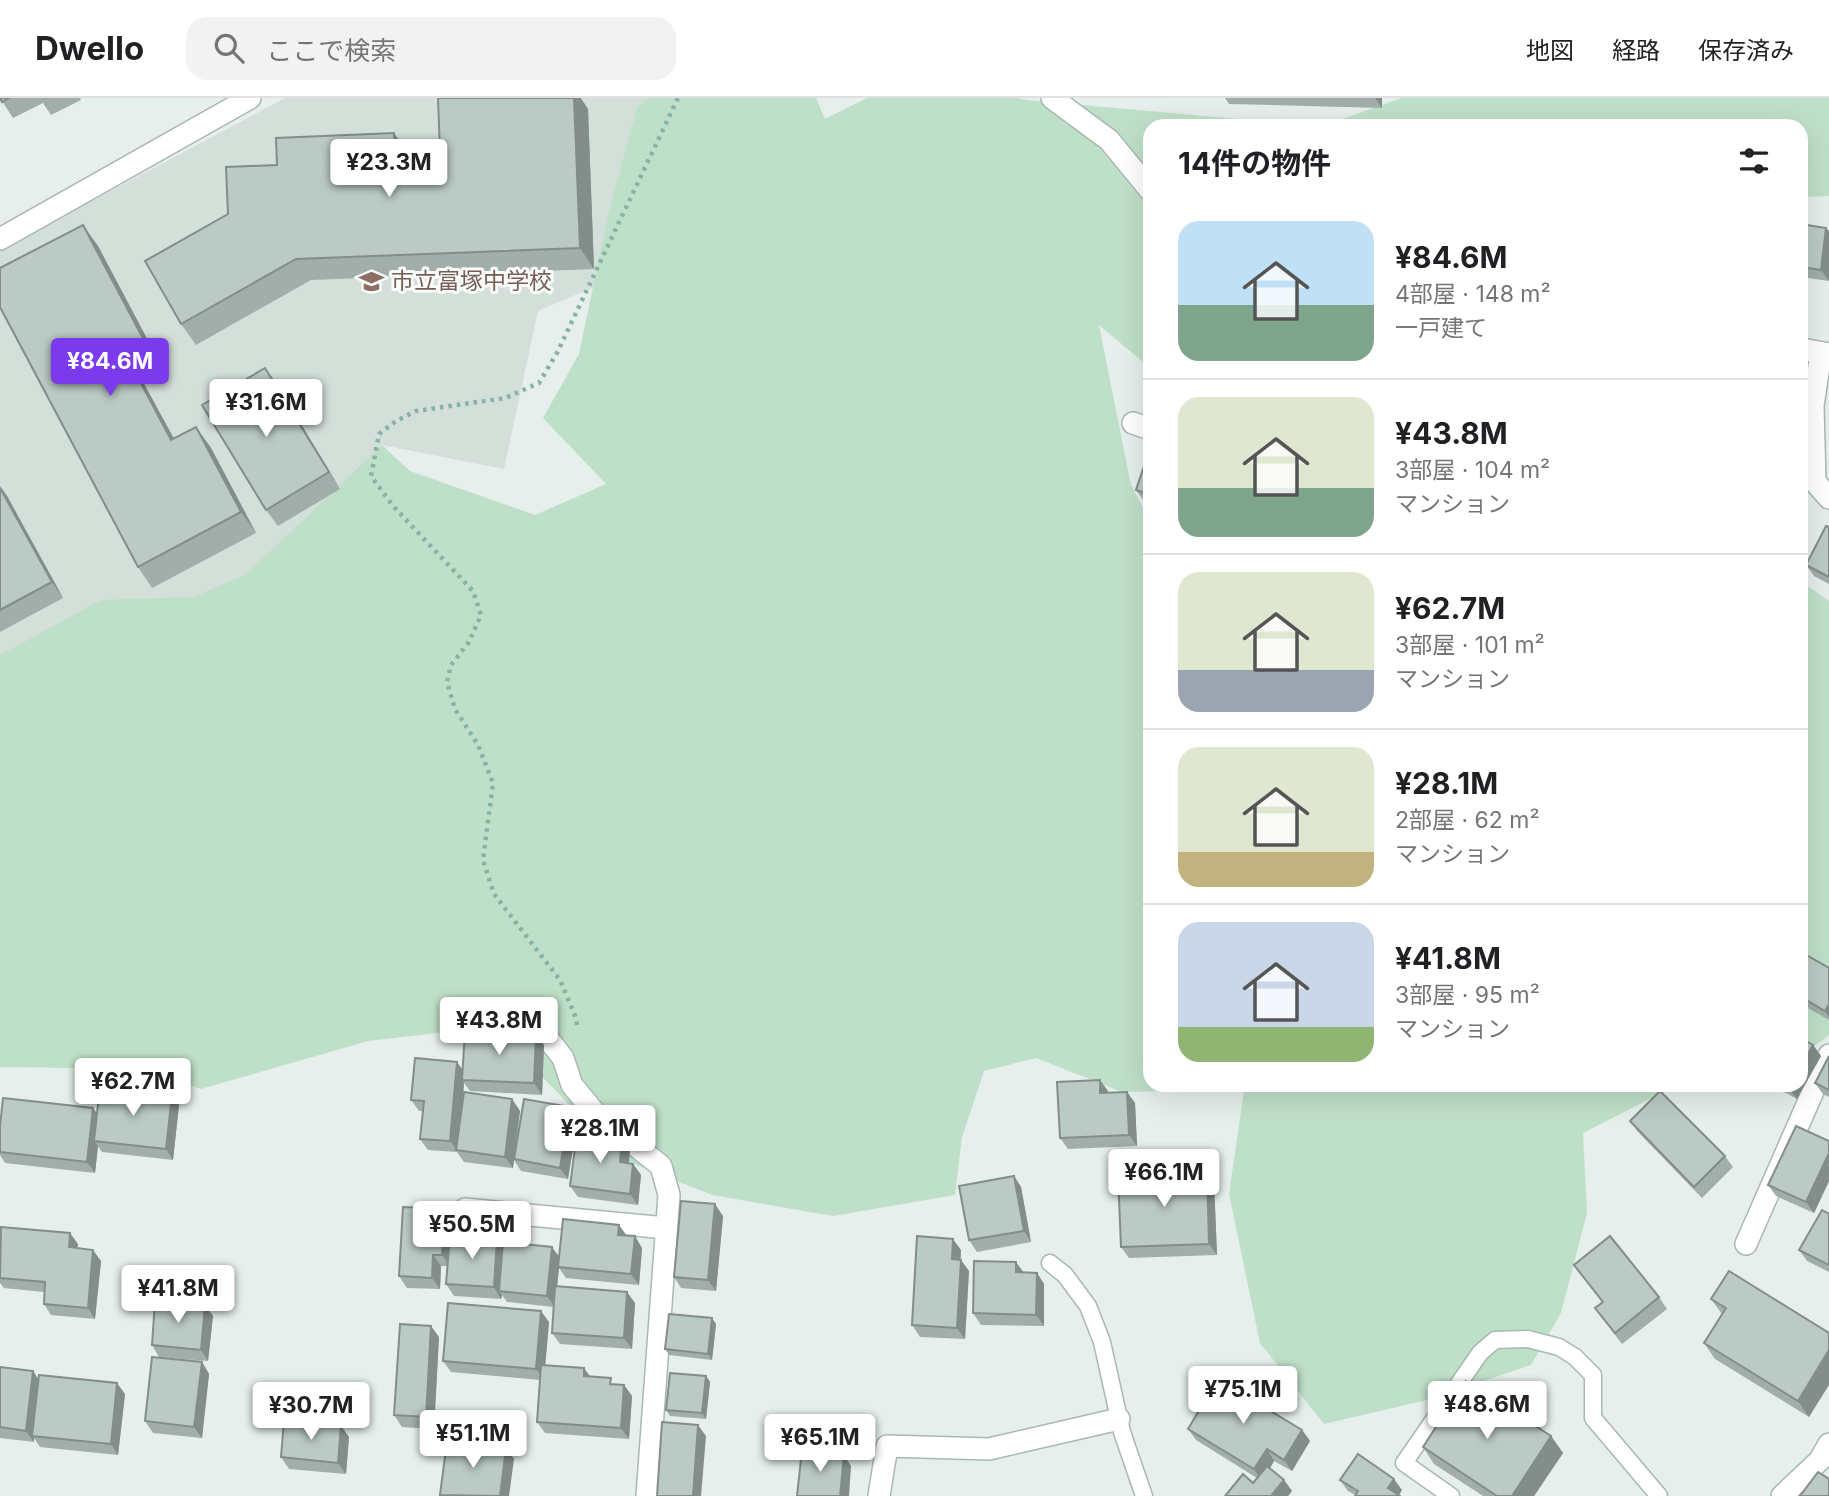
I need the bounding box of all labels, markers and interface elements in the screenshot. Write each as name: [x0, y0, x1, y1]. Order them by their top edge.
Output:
search box: [186, 17, 676, 80]
text: Dwello: [35, 28, 144, 68]
icon: search: [210, 29, 248, 67]
text: ここで検索: [266, 35, 396, 66]
text: 地図: [1526, 36, 1574, 65]
text: 経路: [1612, 36, 1660, 65]
text: 保存済み: [1698, 36, 1794, 65]
pin: ¥23.3M: [332, 140, 446, 199]
icon: filters: [1735, 142, 1773, 180]
text: 14件の物件: [1178, 145, 1331, 181]
text: ¥23.3M: [346, 148, 432, 176]
text: ¥84.6M: [1395, 239, 1508, 275]
icon: home: [1234, 249, 1318, 333]
school or university icon: 市立富塚中学校: [357, 267, 385, 295]
place label: 市立富塚中学校: [391, 267, 552, 295]
text: 4部屋 · 148 m²: [1395, 280, 1551, 308]
text: 一戸建て: [1395, 314, 1487, 342]
pin: ¥84.6M: [53, 338, 167, 398]
text: ¥84.6M: [67, 347, 153, 375]
pin: ¥31.6M: [209, 380, 323, 439]
text: ¥31.6M: [225, 388, 307, 416]
text: ¥43.8M: [1395, 415, 1508, 451]
icon: home: [1234, 425, 1318, 509]
text: 3部屋 · 104 m²: [1395, 456, 1550, 484]
text: マンション: [1395, 490, 1510, 518]
text: ¥62.7M: [1395, 590, 1505, 626]
icon: home: [1234, 600, 1318, 684]
text: 3部屋 · 101 m²: [1395, 631, 1545, 659]
text: マンション: [1395, 665, 1510, 693]
text: ¥28.1M: [1395, 765, 1498, 801]
icon: home: [1234, 775, 1318, 859]
text: 2部屋 · 62 m²: [1395, 806, 1540, 834]
text: マンション: [1395, 840, 1510, 868]
text: ¥41.8M: [1395, 940, 1501, 976]
icon: home: [1234, 950, 1318, 1034]
text: 3部屋 · 95 m²: [1395, 981, 1540, 1009]
pin: ¥43.8M: [442, 998, 556, 1057]
text: ¥43.8M: [456, 1006, 542, 1034]
text: マンション: [1395, 1015, 1510, 1043]
pin: ¥62.7M: [76, 1058, 190, 1118]
text: ¥62.7M: [91, 1067, 175, 1095]
pin: ¥28.1M: [543, 1105, 657, 1165]
text: ¥28.1M: [560, 1114, 640, 1142]
pin: ¥66.1M: [1107, 1150, 1221, 1209]
text: ¥66.1M: [1124, 1158, 1204, 1186]
pin: ¥50.5M: [415, 1202, 529, 1261]
text: ¥50.5M: [429, 1210, 515, 1238]
pin: ¥41.8M: [121, 1266, 235, 1325]
text: ¥41.8M: [137, 1274, 219, 1302]
pin: ¥75.1M: [1186, 1366, 1300, 1426]
text: ¥75.1M: [1204, 1375, 1282, 1403]
pin: ¥30.7M: [254, 1382, 368, 1442]
pin: ¥48.6M: [1430, 1382, 1544, 1441]
text: ¥48.6M: [1444, 1390, 1530, 1418]
text: ¥30.7M: [269, 1391, 353, 1419]
pin: ¥51.1M: [416, 1410, 530, 1470]
pin: ¥65.1M: [763, 1414, 877, 1474]
text: ¥51.1M: [436, 1419, 510, 1447]
text: ¥65.1M: [780, 1423, 860, 1451]

